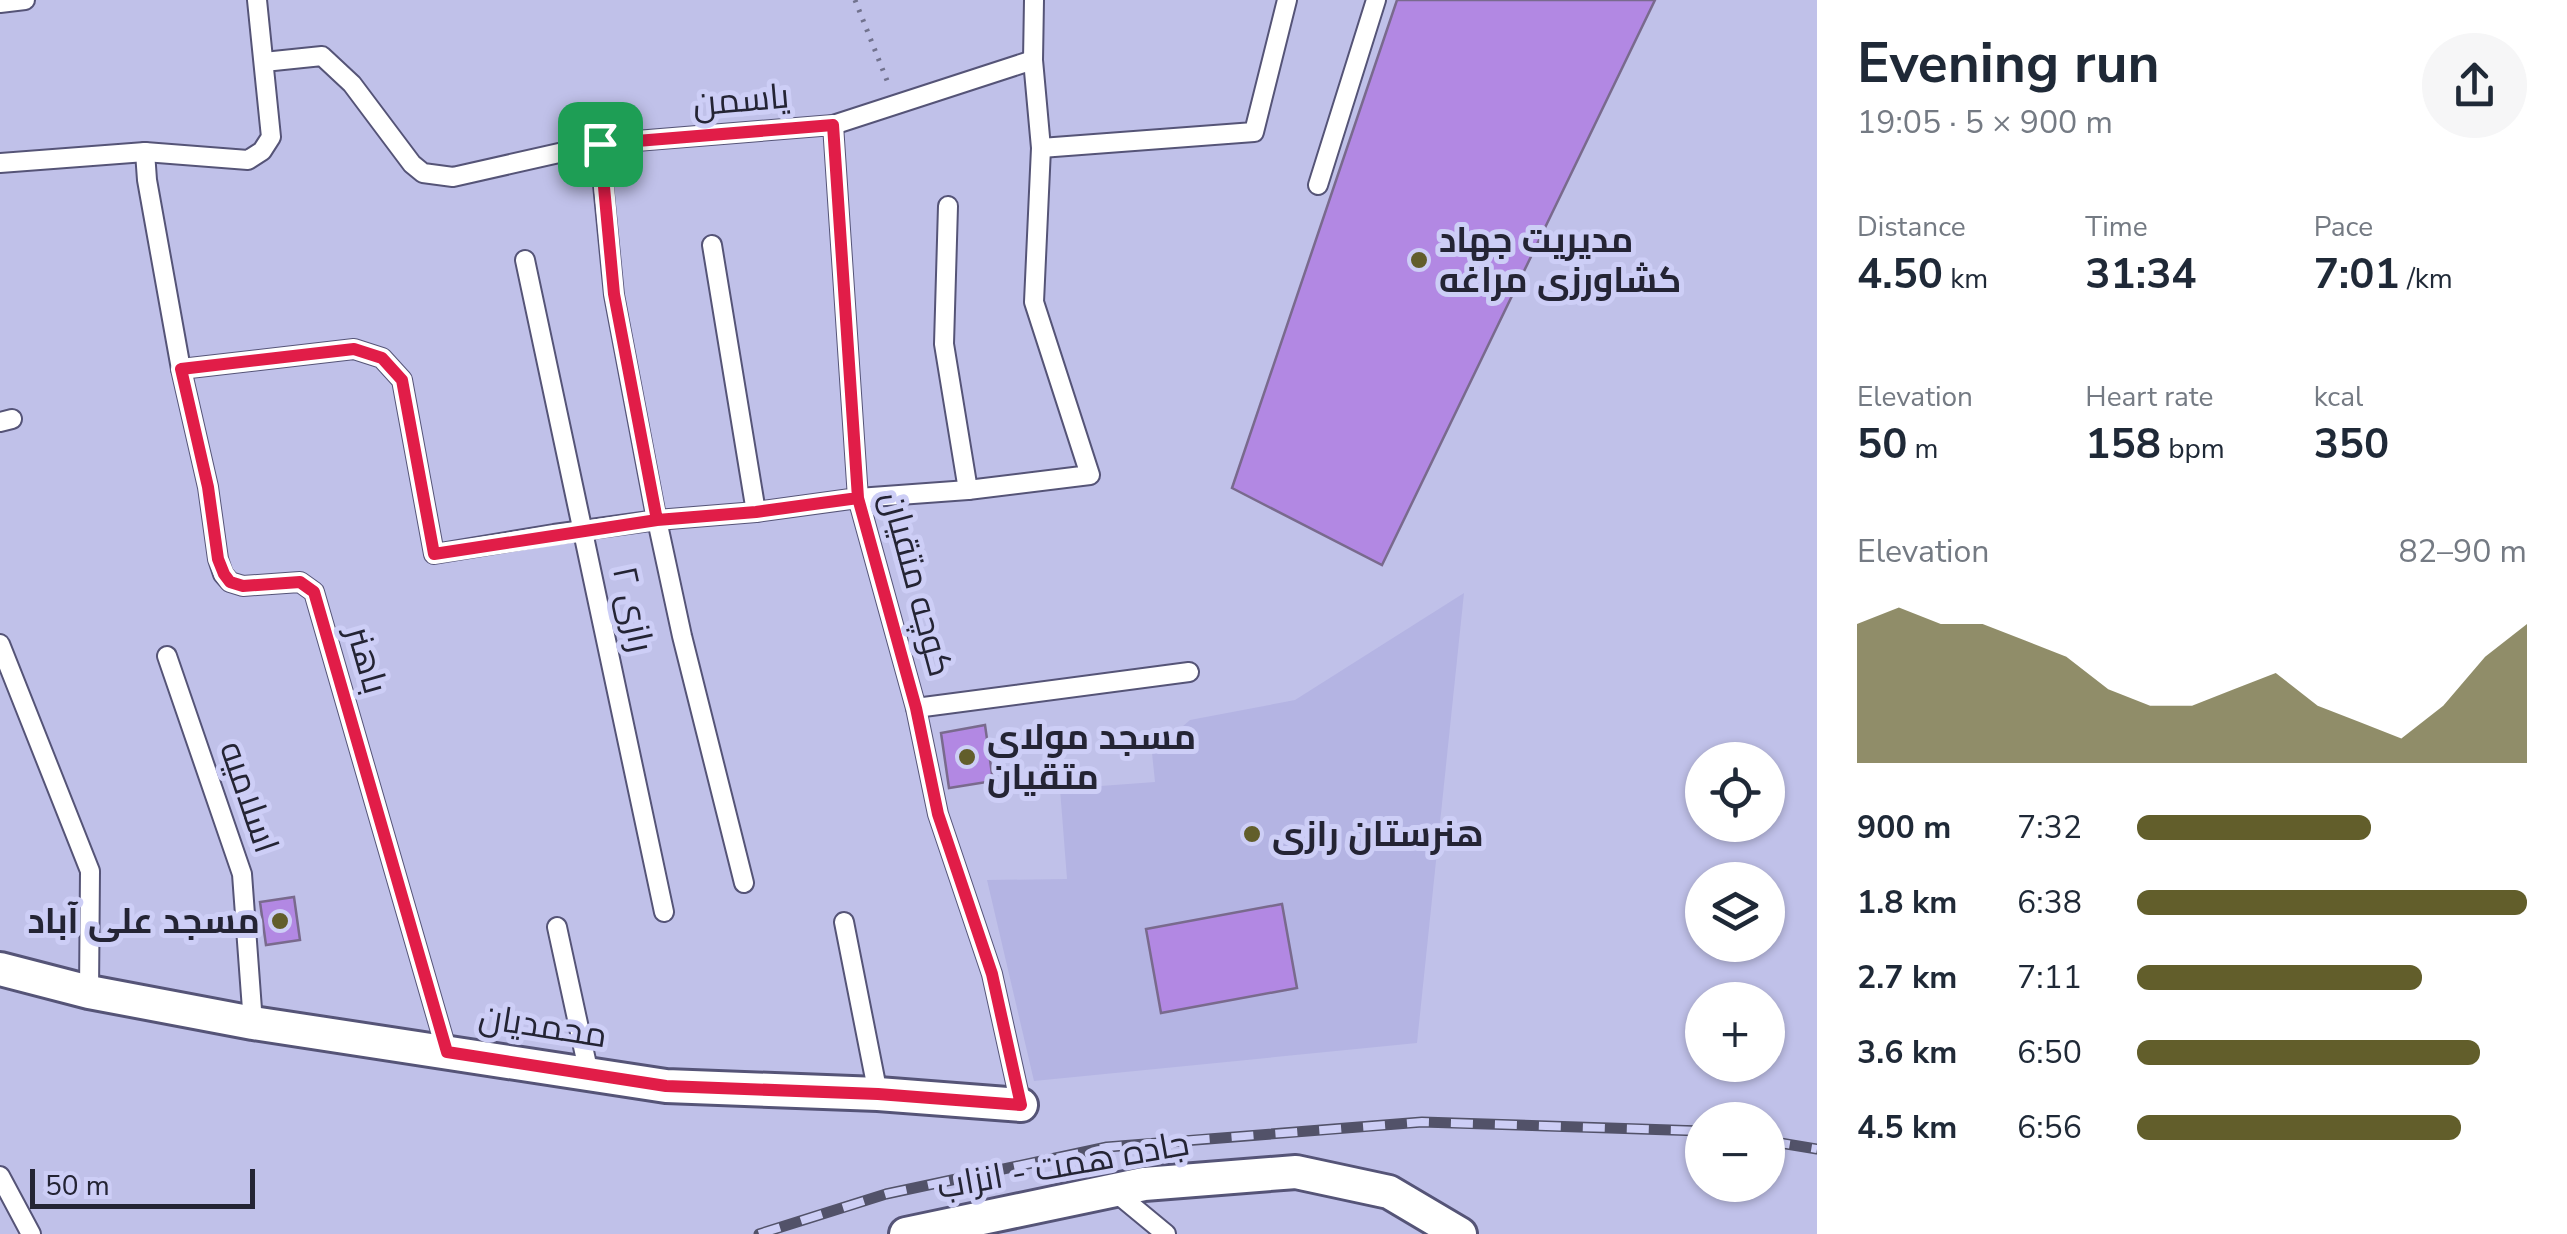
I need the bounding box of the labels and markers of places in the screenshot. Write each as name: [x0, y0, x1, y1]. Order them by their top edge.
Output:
pin: [558, 102, 643, 187]
place label: مدیریت جهاد کشاورزی مراغه: [1439, 217, 1681, 304]
marker: مدیریت جهاد کشاورزی مراغه: [1408, 249, 1430, 271]
place label: مسجد مولای متقیان: [987, 714, 1196, 801]
marker: مسجد مولای متقیان: [956, 746, 978, 768]
place label: هنرستان رازی: [1272, 811, 1484, 858]
marker: هنرستان رازی: [1241, 823, 1263, 845]
place label: مسجد علی آباد: [27, 898, 260, 945]
marker: مسجد علی آباد: [269, 910, 291, 932]

